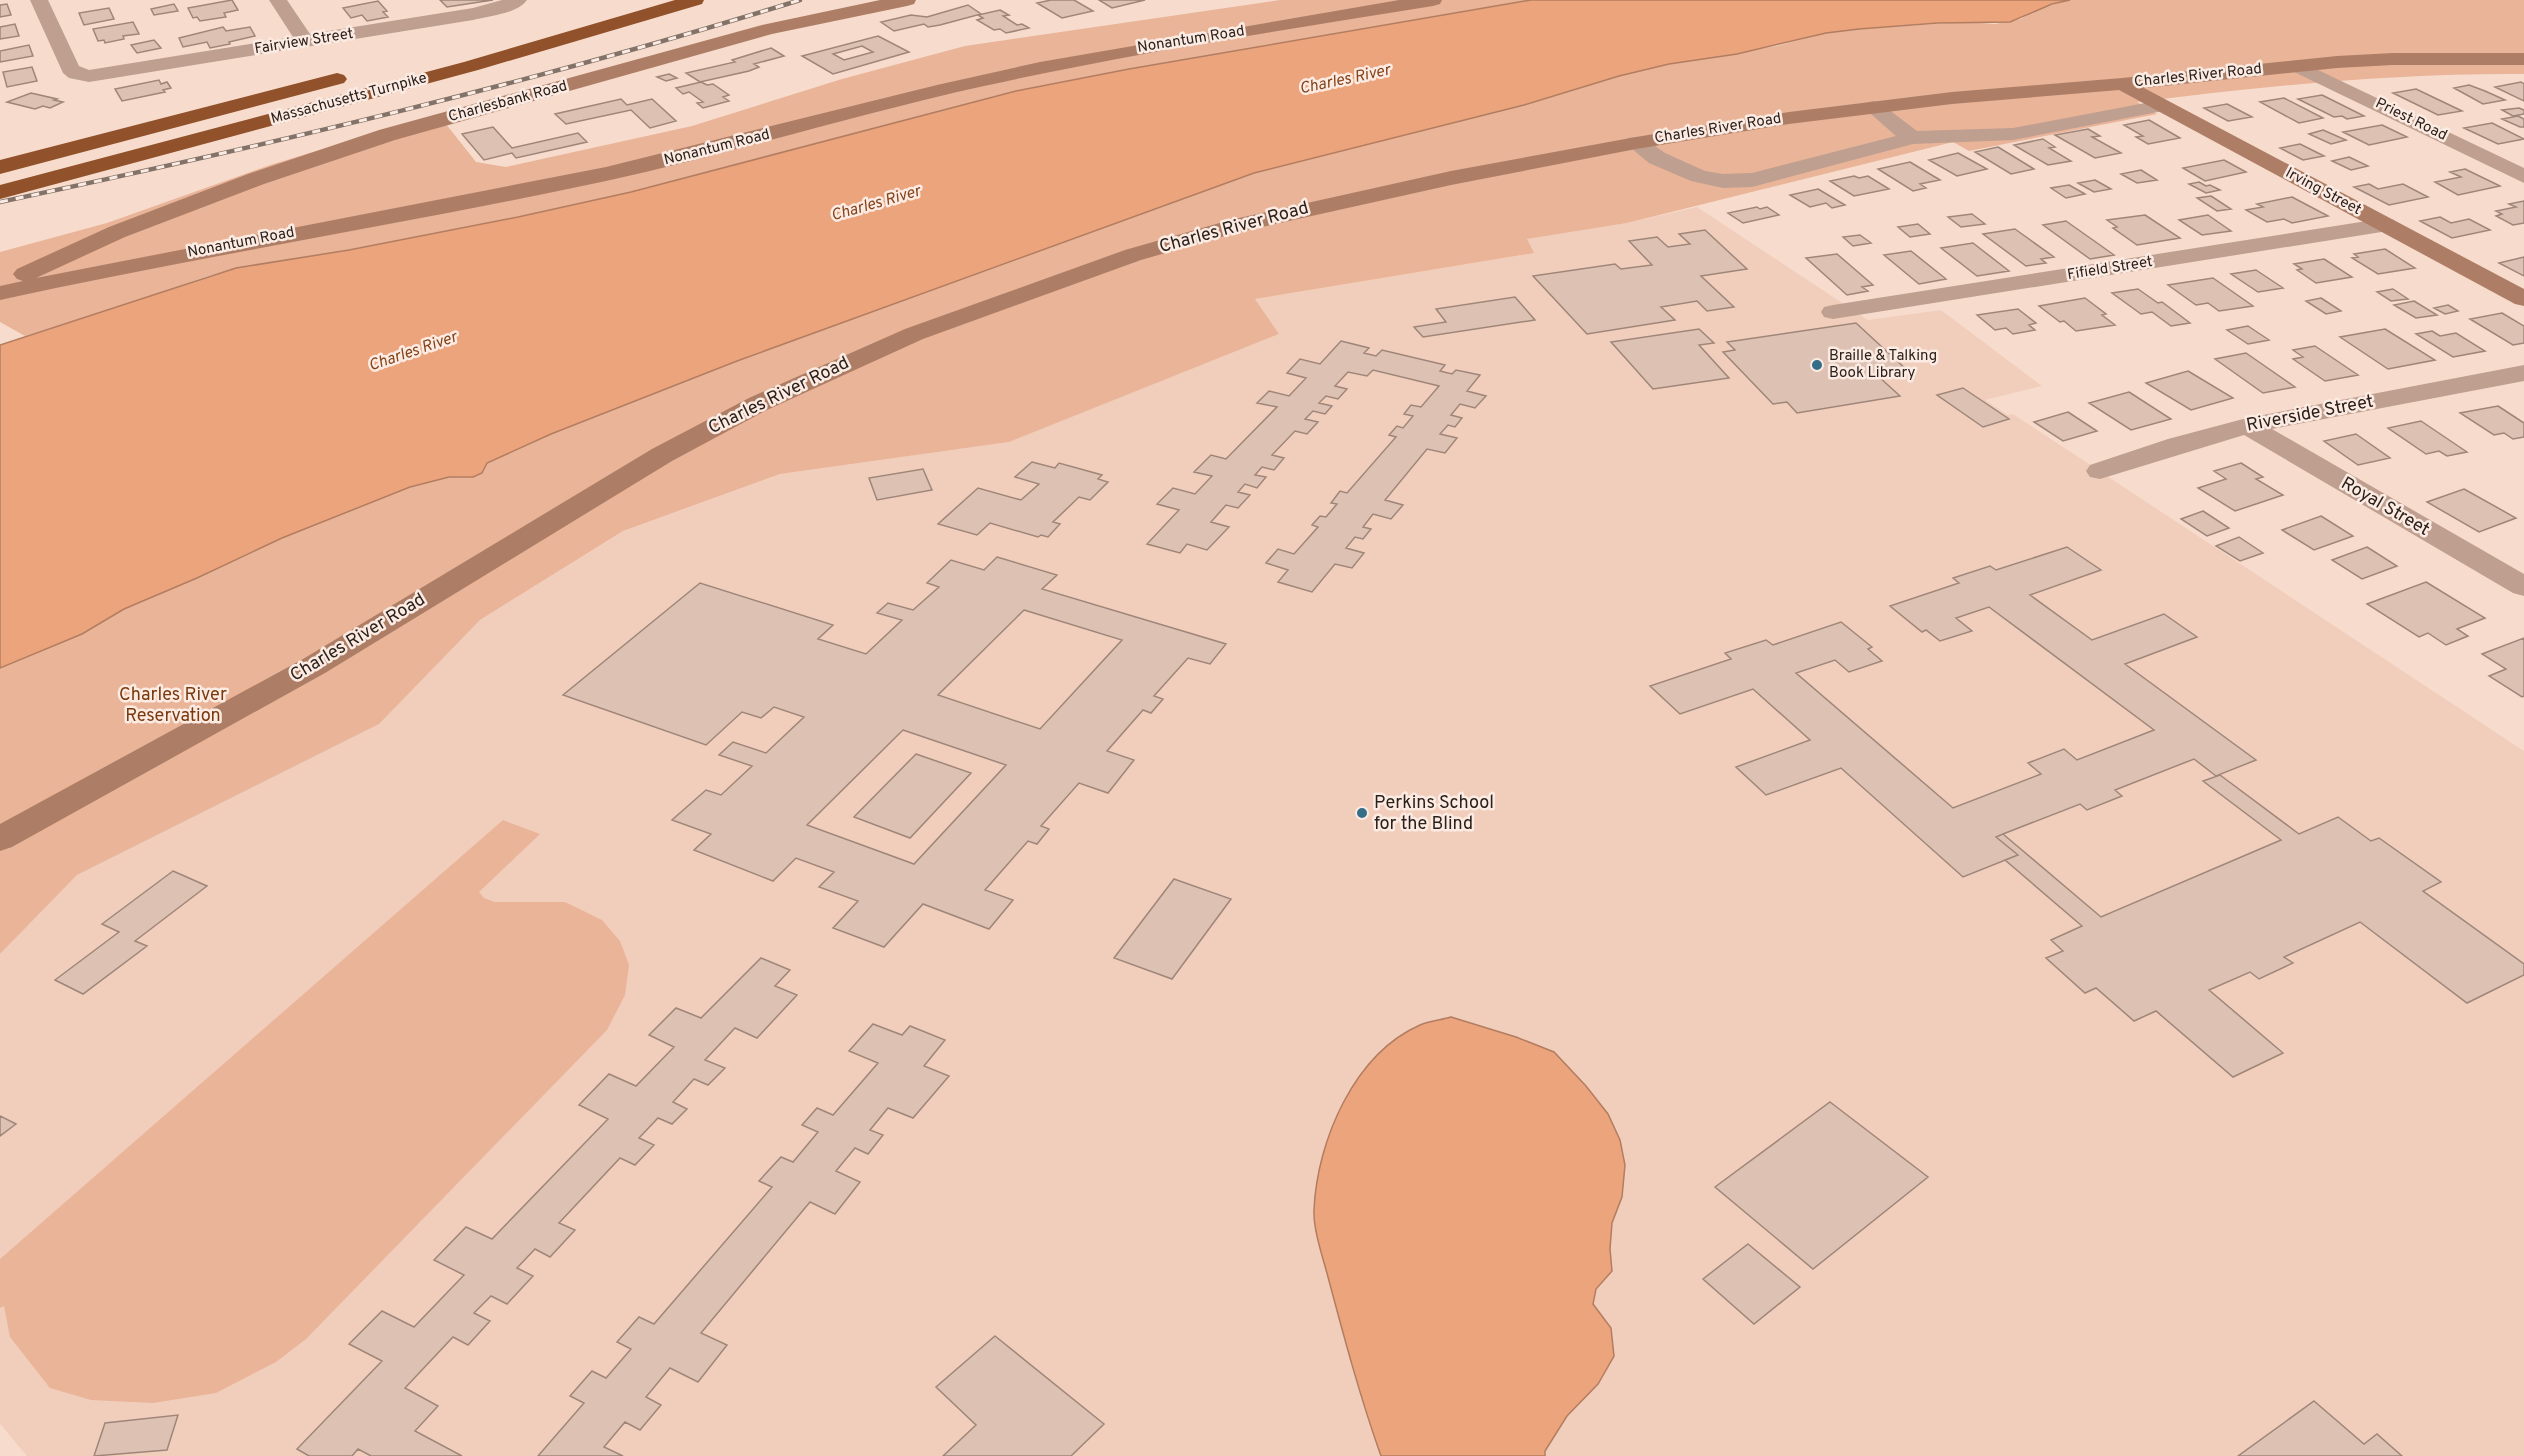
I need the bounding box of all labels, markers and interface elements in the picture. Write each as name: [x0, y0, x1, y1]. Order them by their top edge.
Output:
street label: Nonantum Road: [1136, 22, 1246, 58]
street label: Fairview Street: [253, 25, 355, 59]
water label: Charles River: [1298, 60, 1394, 99]
street label: Charles River Road: [2133, 60, 2263, 92]
street label: Massachusetts Turnpike: [269, 69, 429, 129]
street label: Charlesbank Road: [446, 77, 570, 127]
street label: Priest Road: [2372, 94, 2450, 146]
street label: Charles River Road: [1653, 110, 1783, 148]
street label: Nonantum Road: [662, 126, 772, 170]
street label: Irving Street: [2282, 164, 2364, 220]
water label: Charles River: [829, 181, 925, 226]
street label: Charles River Road: [1157, 197, 1311, 259]
street label: Nonantum Road: [186, 223, 296, 263]
street label: Fifield Street: [2066, 253, 2154, 285]
water label: Charles River: [366, 327, 462, 376]
place label: Braille & Talking Book Library: [1829, 347, 1937, 383]
street label: Charles River Road: [705, 352, 853, 440]
marker: Braille & Talking Book Library: [1810, 358, 1824, 372]
street label: Riverside Street: [2245, 390, 2375, 438]
street label: Royal Street: [2337, 472, 2433, 542]
street label: Charles River Road: [286, 589, 430, 687]
park label: Charles River Reservation: [119, 684, 227, 728]
place label: Perkins School for the Blind: [1374, 792, 1494, 836]
marker: Perkins School for the Blind: [1355, 806, 1369, 820]

